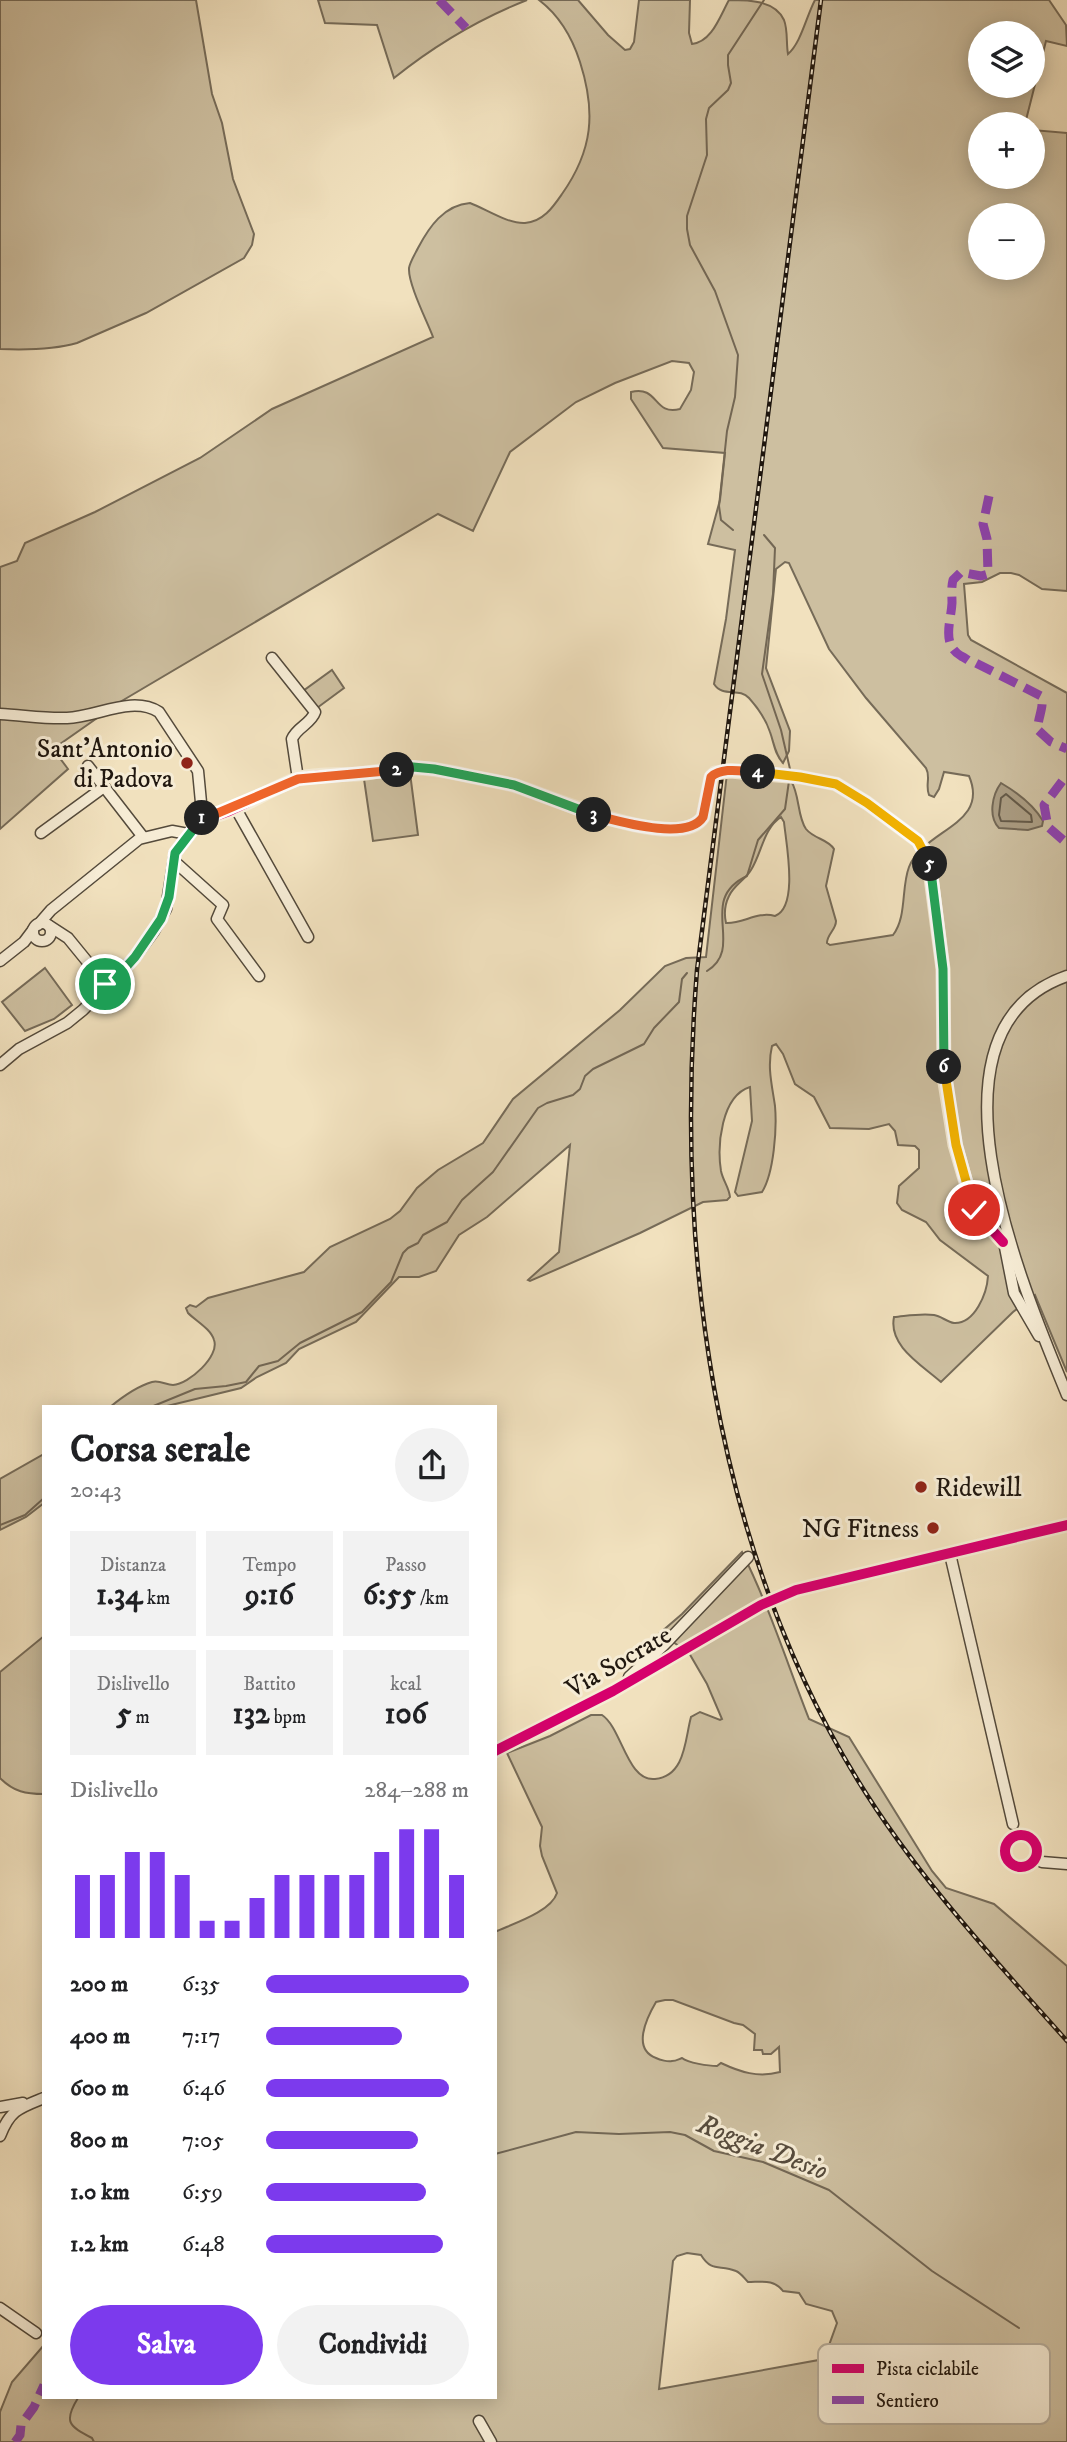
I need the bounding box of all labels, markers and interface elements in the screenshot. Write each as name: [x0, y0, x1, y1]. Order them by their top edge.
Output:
map controls: [968, 21, 1045, 280]
button: layers: [968, 21, 1045, 98]
button: +: [968, 112, 1045, 189]
button: −: [968, 203, 1045, 280]
place label: Sant'Antonio di Padova: [37, 733, 173, 796]
pin: 2: [380, 752, 414, 788]
pin: 4: [740, 754, 776, 790]
marker: Sant'Antonio di Padova: [179, 755, 195, 771]
text: 2: [392, 758, 401, 781]
text: 4: [752, 760, 763, 783]
pin: 3: [576, 798, 612, 832]
pin: 1: [184, 800, 220, 836]
text: 3: [590, 803, 597, 826]
text: 1: [198, 806, 205, 829]
pin: 5: [912, 846, 948, 882]
text: 5: [925, 852, 934, 875]
pin: [75, 954, 135, 1014]
icon: arrive: [86, 965, 124, 1003]
pin: 6: [926, 1050, 962, 1084]
text: 6: [939, 1055, 948, 1078]
pin: [944, 1180, 1004, 1240]
icon: check: [955, 1191, 993, 1229]
text: Corsa serale: [70, 1426, 250, 1474]
button: share: [395, 1428, 469, 1502]
place label: Ridewill: [935, 1472, 1022, 1505]
text: 20:43: [70, 1476, 122, 1505]
marker: Ridewill: [913, 1479, 929, 1495]
place label: NG Fitness: [802, 1513, 919, 1546]
marker: NG Fitness: [925, 1520, 941, 1536]
text: Distanza: [100, 1554, 166, 1577]
text: Tempo: [243, 1554, 296, 1577]
text: Passo: [385, 1554, 426, 1577]
text: 1.34: [96, 1577, 143, 1614]
text: 9:16: [245, 1577, 294, 1614]
text: 6:55: [363, 1577, 416, 1614]
text: km: [143, 1587, 170, 1610]
text: /km: [416, 1587, 449, 1610]
street label: Via Socrate: [559, 1619, 678, 1706]
text: Dislivello: [97, 1673, 170, 1696]
text: Battito: [243, 1673, 296, 1696]
text: kcal: [390, 1673, 421, 1696]
text: 5: [117, 1696, 131, 1733]
text: 132: [233, 1696, 270, 1733]
text: 106: [384, 1696, 427, 1733]
text: m: [131, 1706, 150, 1729]
text: bpm: [270, 1706, 306, 1729]
text: Dislivello: [70, 1776, 158, 1805]
text: 284–288 m: [364, 1776, 469, 1805]
text: 200 m: [70, 1970, 128, 1999]
text: 6:35: [182, 1970, 220, 1999]
text: 400 m: [70, 2022, 130, 2051]
text: 7:17: [182, 2022, 221, 2051]
text: 600 m: [70, 2074, 129, 2103]
text: 6:46: [182, 2074, 225, 2103]
water label: Roggia Desio: [691, 2106, 833, 2188]
text: 800 m: [70, 2126, 128, 2155]
text: 7:05: [182, 2126, 224, 2155]
text: 1.0 km: [70, 2178, 130, 2207]
text: 6:59: [182, 2178, 223, 2207]
text: 1.2 km: [70, 2230, 129, 2259]
text: 6:48: [182, 2230, 225, 2259]
button: Salva: [70, 2305, 263, 2385]
button: Condividi: [277, 2305, 469, 2385]
legend: [818, 2344, 1050, 2424]
text: Pista ciclabile: [876, 2358, 979, 2381]
text: Sentiero: [876, 2390, 939, 2413]

